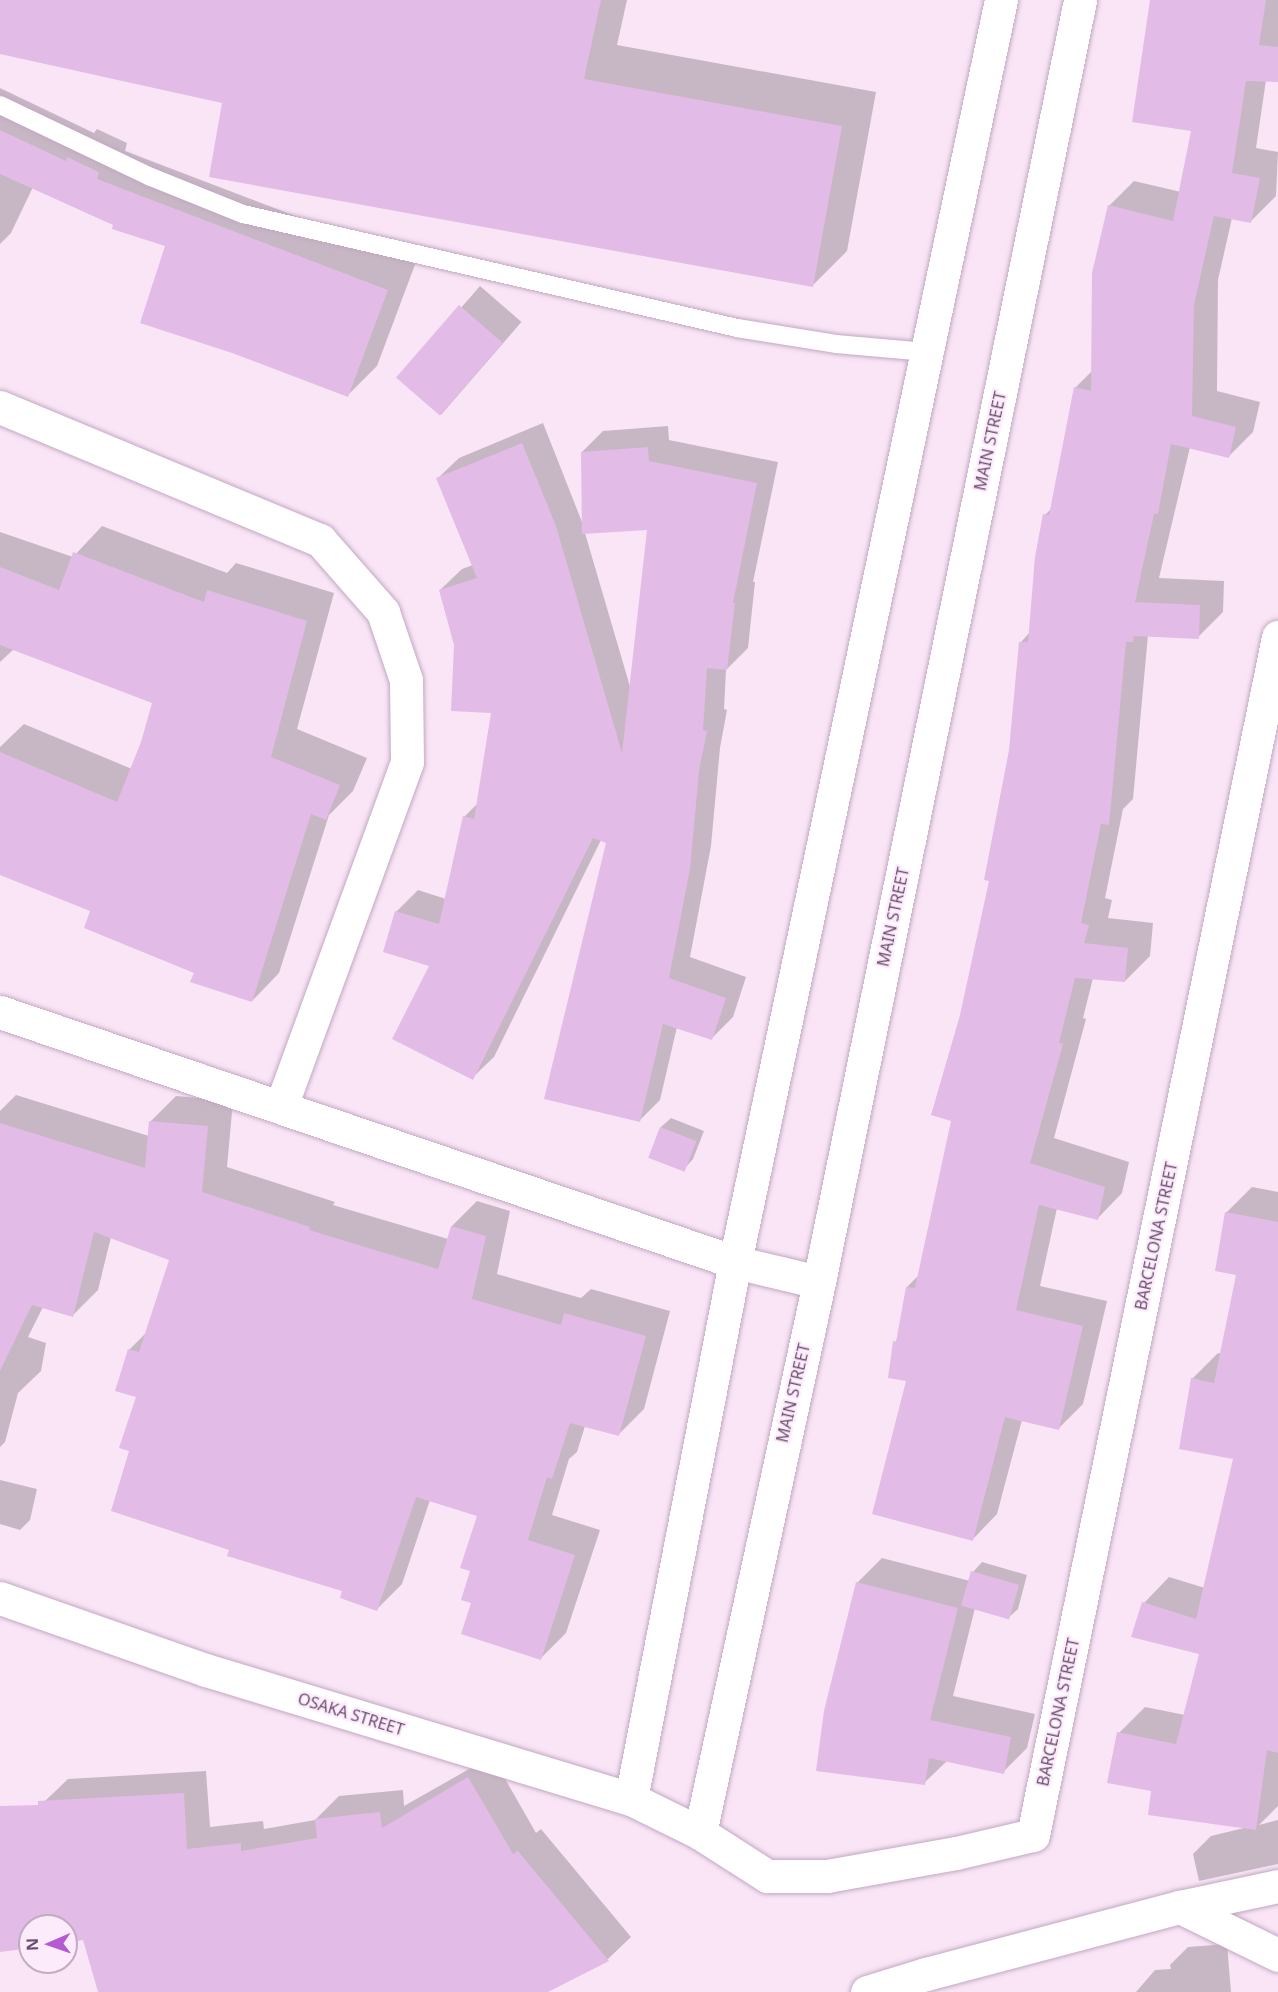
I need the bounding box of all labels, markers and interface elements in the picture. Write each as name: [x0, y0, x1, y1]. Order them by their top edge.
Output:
street label: MAIN STREET: [970, 390, 1010, 492]
street label: MAIN STREET: [873, 866, 913, 968]
street label: BARCELONA STREET: [1131, 1160, 1181, 1312]
street label: MAIN STREET: [772, 1342, 814, 1444]
street label: BARCELONA STREET: [1033, 1636, 1083, 1788]
street label: OSAKA STREET: [296, 1689, 406, 1739]
north arrow: [18, 1914, 78, 1974]
text: N: [21, 1938, 43, 1951]

